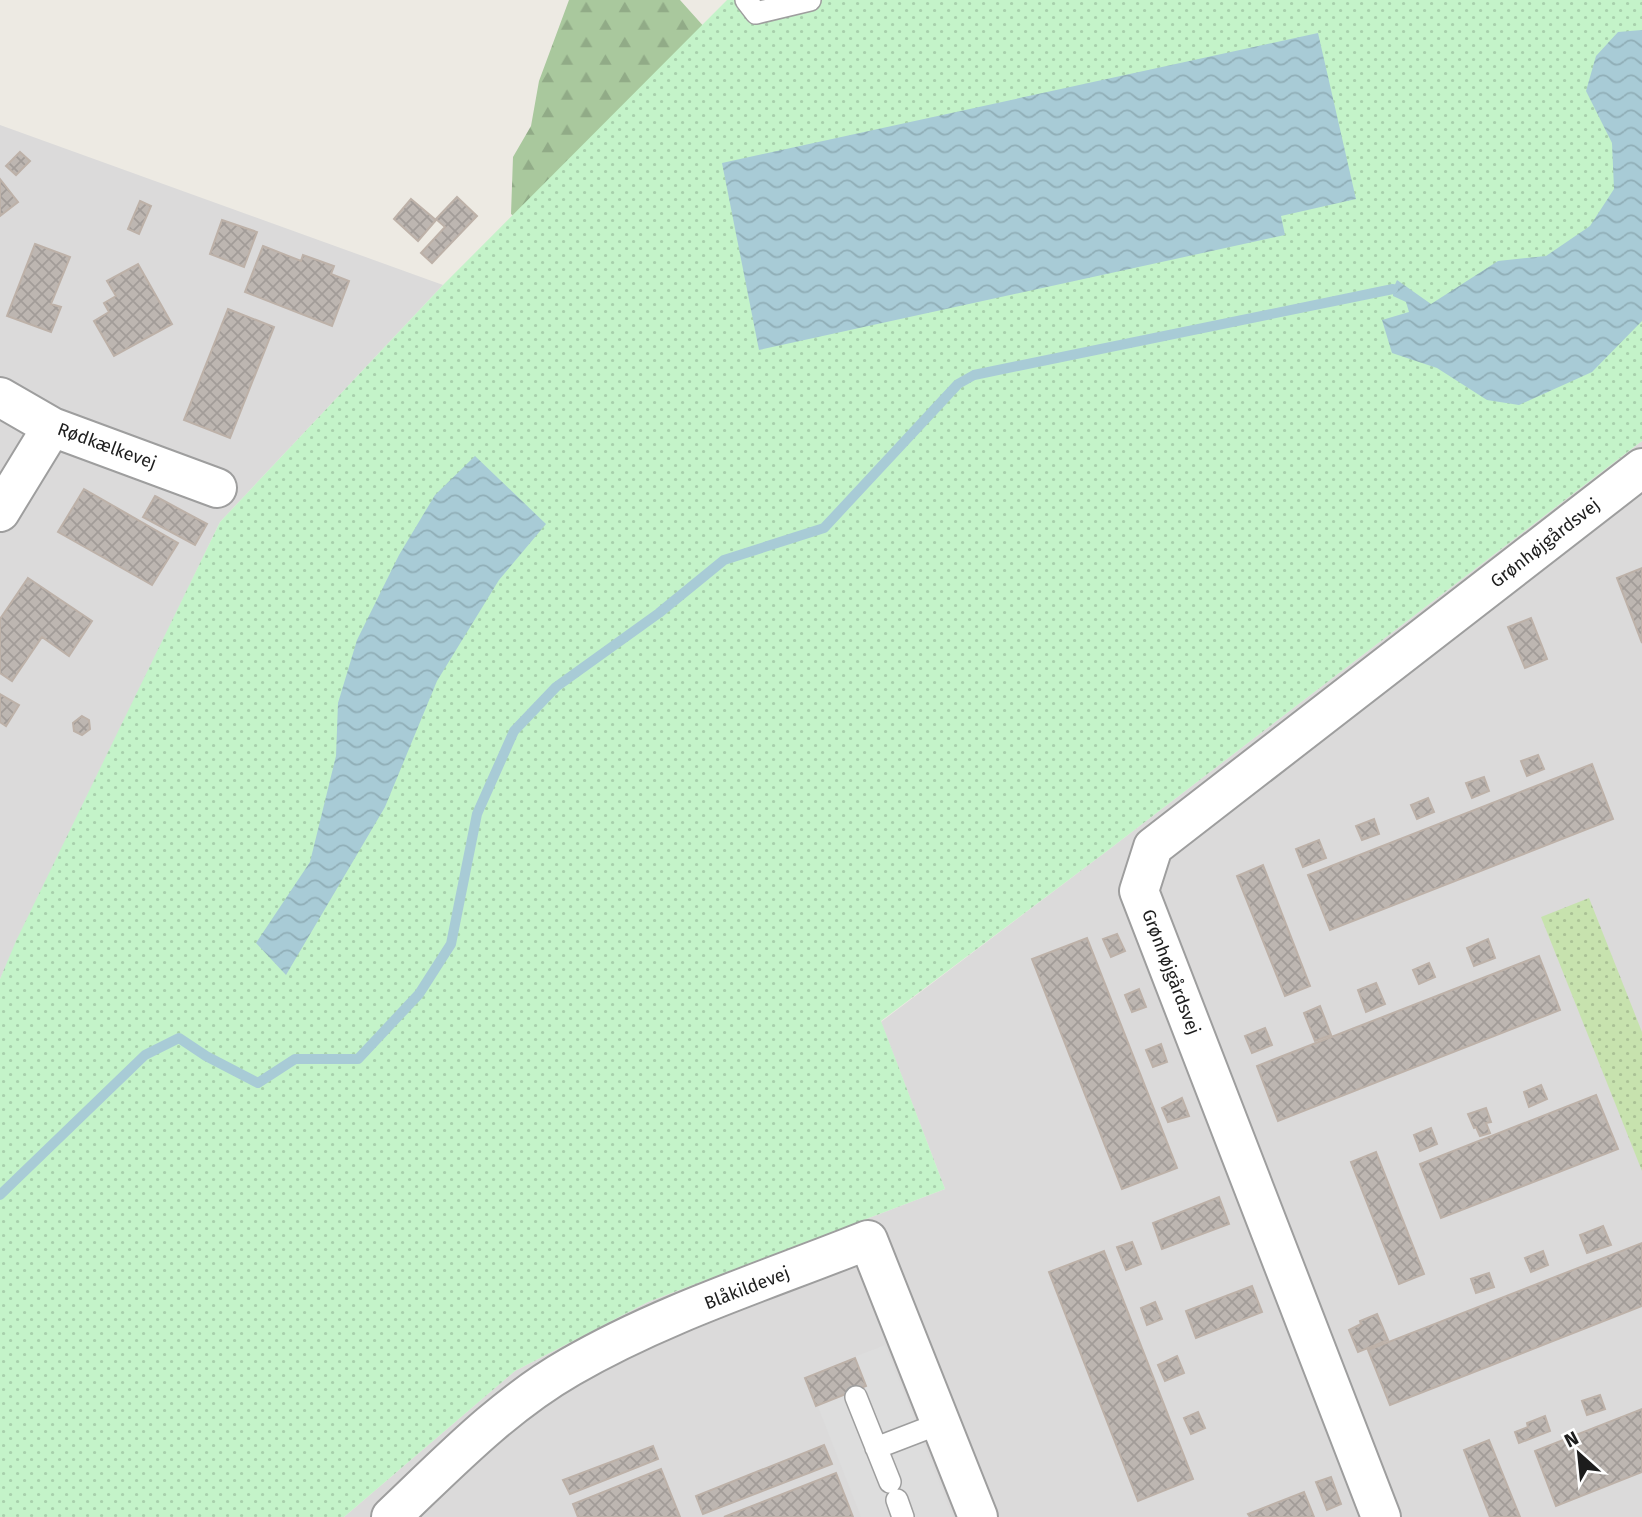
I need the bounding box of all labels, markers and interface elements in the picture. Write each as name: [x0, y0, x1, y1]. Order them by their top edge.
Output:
street label: Rødkælkevej: [54, 418, 160, 474]
street label: Grønhøjgårdsvej: [1486, 493, 1604, 593]
street label: Grønhøjgårdsvej: [1137, 906, 1205, 1038]
street label: Blåkildevej: [701, 1262, 793, 1314]
north arrow: [1544, 1419, 1614, 1489]
text: N: [1561, 1426, 1582, 1452]

